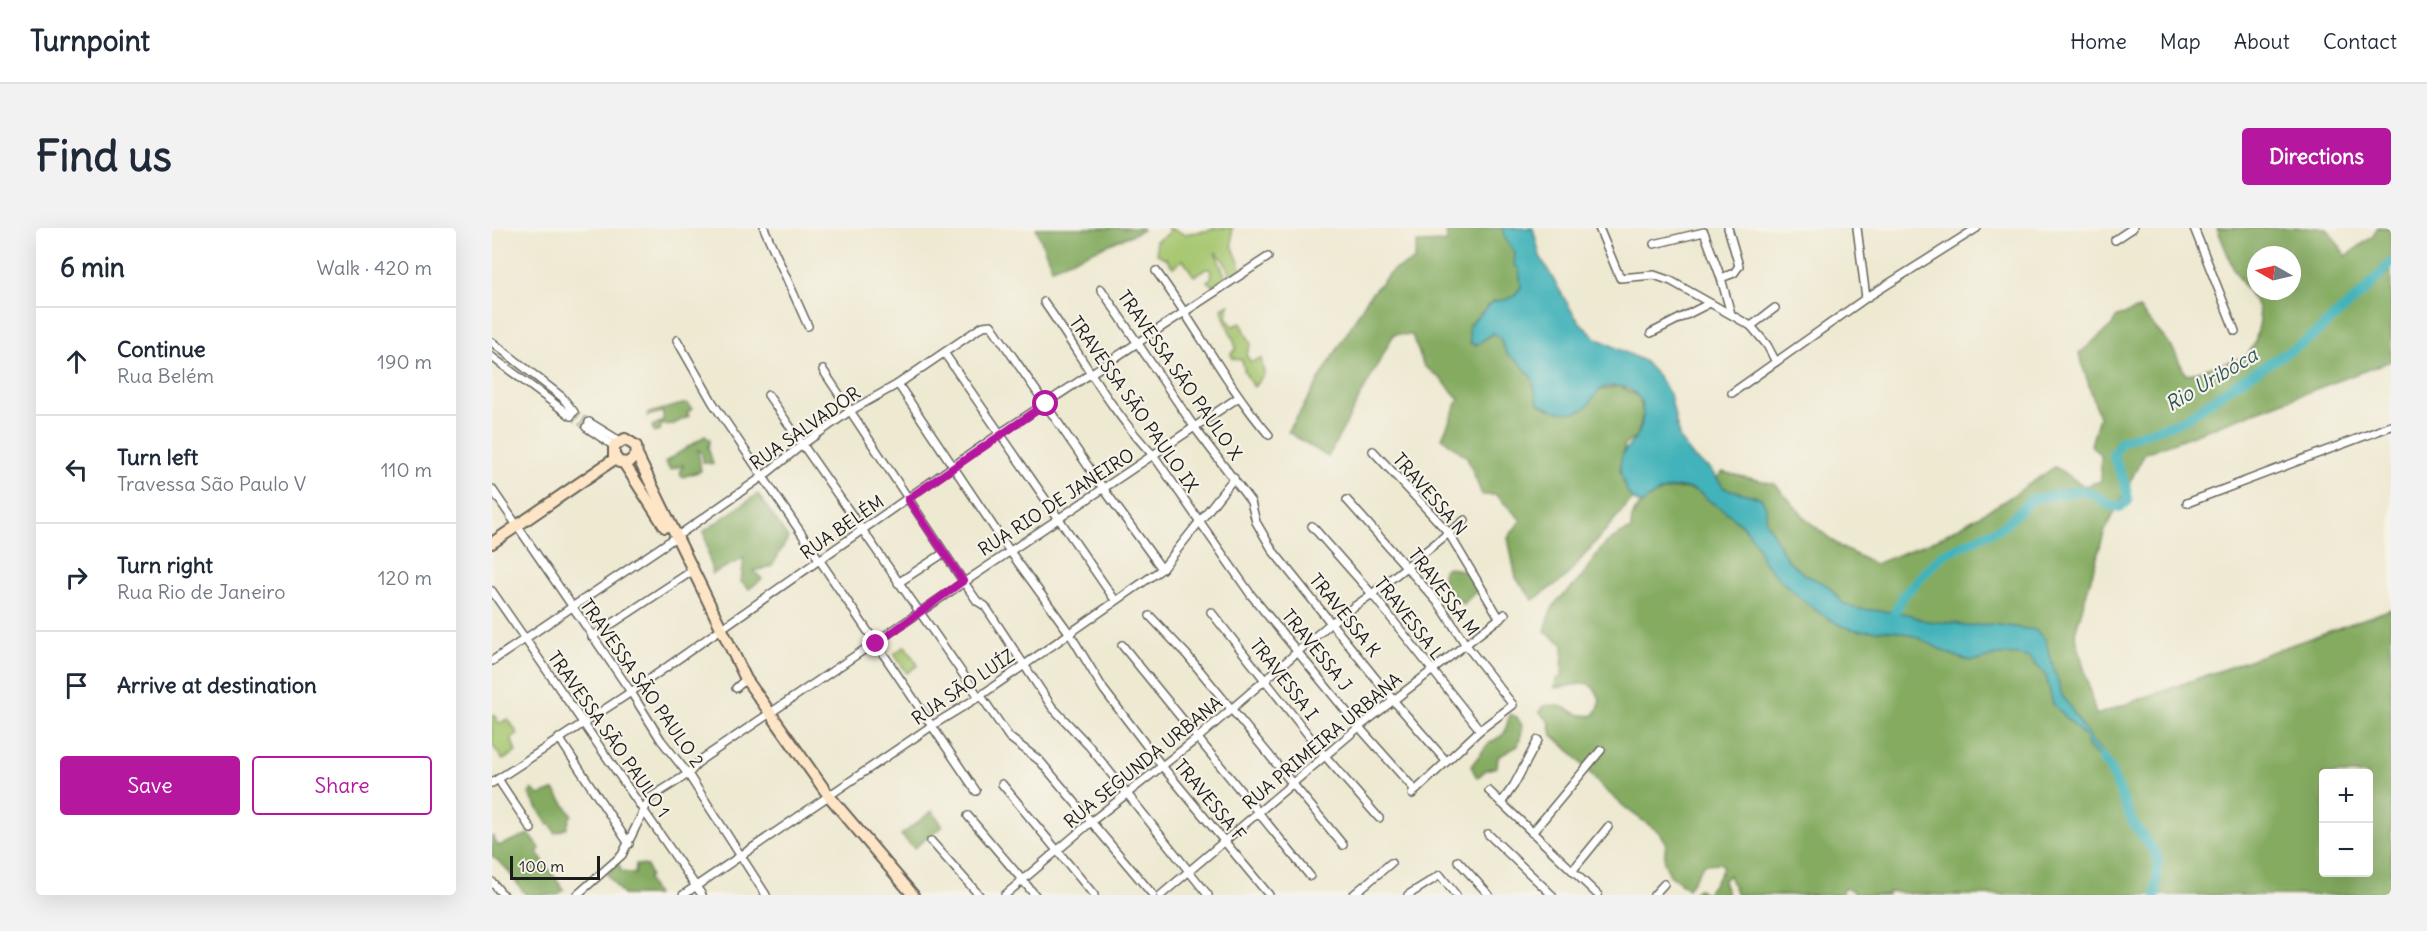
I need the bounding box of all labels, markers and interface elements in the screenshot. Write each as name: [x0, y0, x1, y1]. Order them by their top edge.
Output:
text: Turnpoint: [30, 23, 150, 59]
text: Home: [2070, 28, 2127, 55]
text: Map: [2160, 28, 2201, 55]
text: About: [2234, 28, 2290, 55]
text: Contact: [2323, 28, 2397, 55]
button: Directions: [2242, 128, 2391, 185]
text: Find us: [36, 130, 172, 182]
north arrow: [2247, 246, 2301, 300]
text: 6 min: [60, 251, 125, 284]
text: Walk · 420 m: [316, 255, 432, 280]
street label: TRAVESSA SÃO PAULO X: [1113, 286, 1248, 465]
street label: TRAVESSA SÃO PAULO IX: [1064, 311, 1204, 497]
text: Continue: [117, 335, 206, 363]
water label: Rio Uribóca: [2160, 341, 2263, 416]
icon: ahead: [60, 345, 93, 378]
text: 190 m: [377, 349, 432, 374]
text: Rua Belém: [117, 363, 214, 388]
street label: RUA SALVADOR: [745, 381, 865, 475]
route start: [1032, 390, 1058, 416]
text: Turn left: [117, 443, 198, 471]
street label: RUA RIO DE JANEIRO: [974, 443, 1138, 561]
street label: TRAVESSA N: [1388, 448, 1472, 540]
icon: left: [60, 453, 93, 486]
text: 110 m: [381, 457, 432, 482]
text: Travessa São Paulo V: [117, 471, 306, 496]
street label: RUA BELÉM: [796, 490, 888, 564]
street label: TRAVESSA M: [1404, 544, 1484, 640]
text: Turn right: [117, 551, 213, 579]
icon: right: [60, 561, 93, 594]
text: 120 m: [378, 565, 432, 590]
street label: TRAVESSA K: [1304, 569, 1386, 661]
street label: TRAVESSA L: [1369, 572, 1449, 664]
text: Rua Rio de Janeiro: [117, 579, 285, 604]
street label: TRAVESSA SÃO PAULO 2: [575, 594, 709, 772]
street label: TRAVESSA J: [1277, 604, 1357, 696]
route end: [862, 630, 888, 656]
street label: TRAVESSA I: [1245, 634, 1323, 725]
street label: RUA SÃO LUÍZ: [907, 644, 1019, 730]
street label: TRAVESSA SÃO PAULO 1: [543, 646, 675, 822]
street label: RUA PRIMEIRA URBANA: [1238, 668, 1406, 814]
icon: arrive: [60, 669, 93, 702]
text: Arrive at destination: [117, 671, 317, 699]
street label: RUA SEGUNDA URBANA: [1059, 691, 1227, 833]
street label: TRAVESSA F: [1169, 754, 1251, 846]
button: Save: [60, 756, 240, 815]
button: Share: [252, 756, 432, 815]
map controls: [2319, 769, 2373, 877]
button: +: [2319, 769, 2373, 823]
button: −: [2319, 823, 2373, 877]
scale bar: [510, 853, 600, 880]
text: 100 m: [519, 856, 564, 876]

